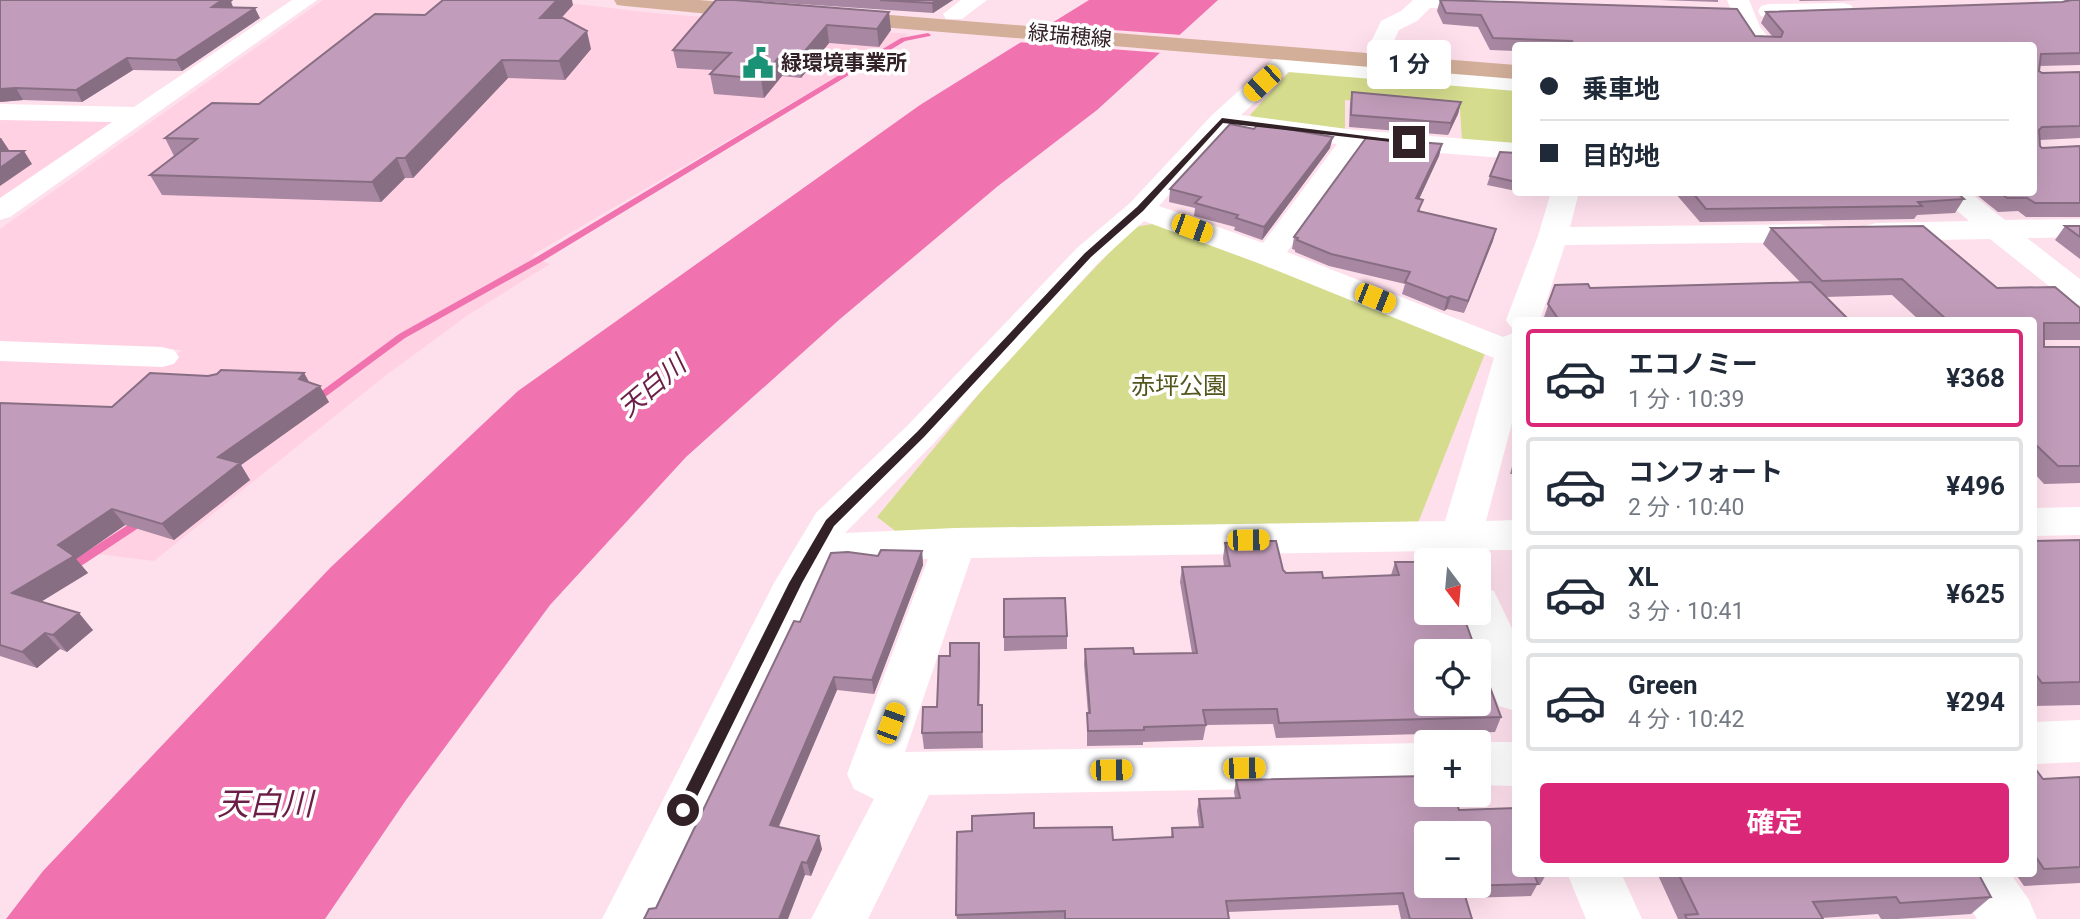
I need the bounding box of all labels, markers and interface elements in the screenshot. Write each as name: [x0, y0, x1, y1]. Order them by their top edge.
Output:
street label: 緑瑞穂線: [1027, 20, 1113, 52]
callout: 1 分: [1367, 40, 1451, 90]
public building icon: 緑環境事業所: [741, 46, 775, 80]
place label: 緑環境事業所: [781, 51, 907, 75]
text: 1 分: [1388, 51, 1430, 78]
car: [1240, 61, 1285, 105]
text: 乗車地: [1582, 74, 1660, 104]
route end: [1393, 126, 1425, 158]
text: 目的地: [1582, 141, 1660, 171]
car: [1169, 211, 1216, 245]
car: [1352, 280, 1399, 316]
icon: car: [1544, 347, 1607, 410]
water label: 天白川: [612, 348, 694, 423]
text: エコノミー: [1628, 349, 1758, 379]
text: ¥368: [1946, 363, 2005, 393]
park label: 赤坪公園: [1131, 372, 1227, 400]
text: 1 分 · 10:39: [1628, 386, 1744, 413]
icon: car: [1544, 455, 1607, 518]
text: コンフォート: [1628, 457, 1783, 487]
text: ¥496: [1946, 471, 2005, 501]
text: 2 分 · 10:40: [1628, 494, 1744, 521]
car: [1227, 529, 1270, 551]
north arrow: [1414, 548, 1491, 625]
map controls: [1414, 548, 1491, 898]
text: XL: [1628, 562, 1659, 592]
icon: car: [1544, 563, 1607, 626]
text: ¥625: [1946, 579, 2005, 609]
text: 3 分 · 10:41: [1628, 598, 1744, 625]
button: locate: [1414, 639, 1491, 716]
text: Green: [1628, 670, 1698, 700]
icon: car: [1544, 671, 1607, 734]
text: ¥294: [1946, 687, 2005, 717]
car: [874, 700, 909, 746]
text: 4 分 · 10:42: [1628, 706, 1744, 733]
button: +: [1414, 730, 1491, 807]
car: [1223, 757, 1266, 779]
car: [1090, 759, 1133, 781]
button: 確定: [1540, 783, 2009, 863]
water label: 天白川: [217, 785, 316, 823]
route start: [667, 794, 699, 826]
button: −: [1414, 821, 1491, 898]

